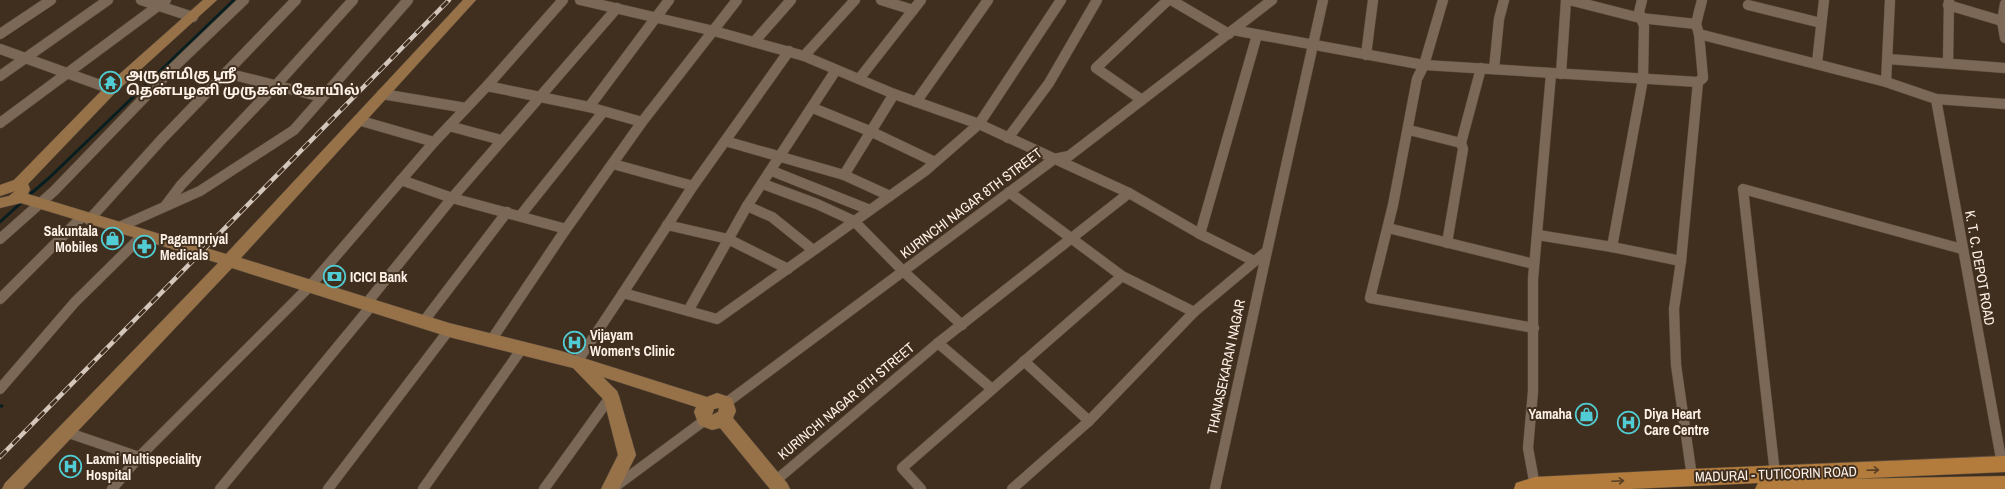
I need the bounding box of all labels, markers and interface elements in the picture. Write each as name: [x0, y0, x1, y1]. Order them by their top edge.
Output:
place label: அருள்மிகு ஶ்ரீ தென்பழனி முருகன் கோயில்: [126, 65, 360, 100]
temple icon: அருள்மிகு ஶ்ரீ தென்பழனி முருகன் கோயில்: [98, 69, 124, 95]
street label: KURINCHI NAGAR 8TH STREET: [897, 144, 1045, 262]
street label: K. T. C. DEPOT ROAD: [1961, 209, 1999, 327]
place label: Sakuntala Mobiles: [44, 222, 99, 256]
shop icon: Sakuntala Mobiles: [100, 226, 126, 252]
place label: Pagampriyal Medicals: [160, 230, 228, 264]
pharmacy icon: Pagampriyal Medicals: [132, 234, 158, 260]
bank icon: ICICI Bank: [321, 264, 347, 290]
place label: ICICI Bank: [350, 268, 408, 286]
street label: THANASEKARAN NAGAR: [1203, 298, 1249, 436]
place label: Vijayam Women's Clinic: [590, 326, 675, 360]
hospital icon: Vijayam Women's Clinic: [561, 330, 587, 356]
street label: KURINCHI NAGAR 9TH STREET: [774, 339, 918, 463]
shop icon: Yamaha: [1574, 401, 1600, 427]
place label: Yamaha: [1529, 405, 1573, 423]
place label: Diya Heart Care Centre: [1644, 405, 1709, 439]
hospital icon: Diya Heart Care Centre: [1616, 409, 1642, 435]
place label: Laxmi Multispeciality Hospital: [86, 450, 202, 484]
hospital icon: Laxmi Multispeciality Hospital: [58, 454, 84, 480]
street label: MADURAI - TUTICORIN ROAD: [1695, 462, 1857, 486]
one-way arrow: [1867, 466, 1880, 473]
one-way arrow: [1611, 478, 1624, 485]

